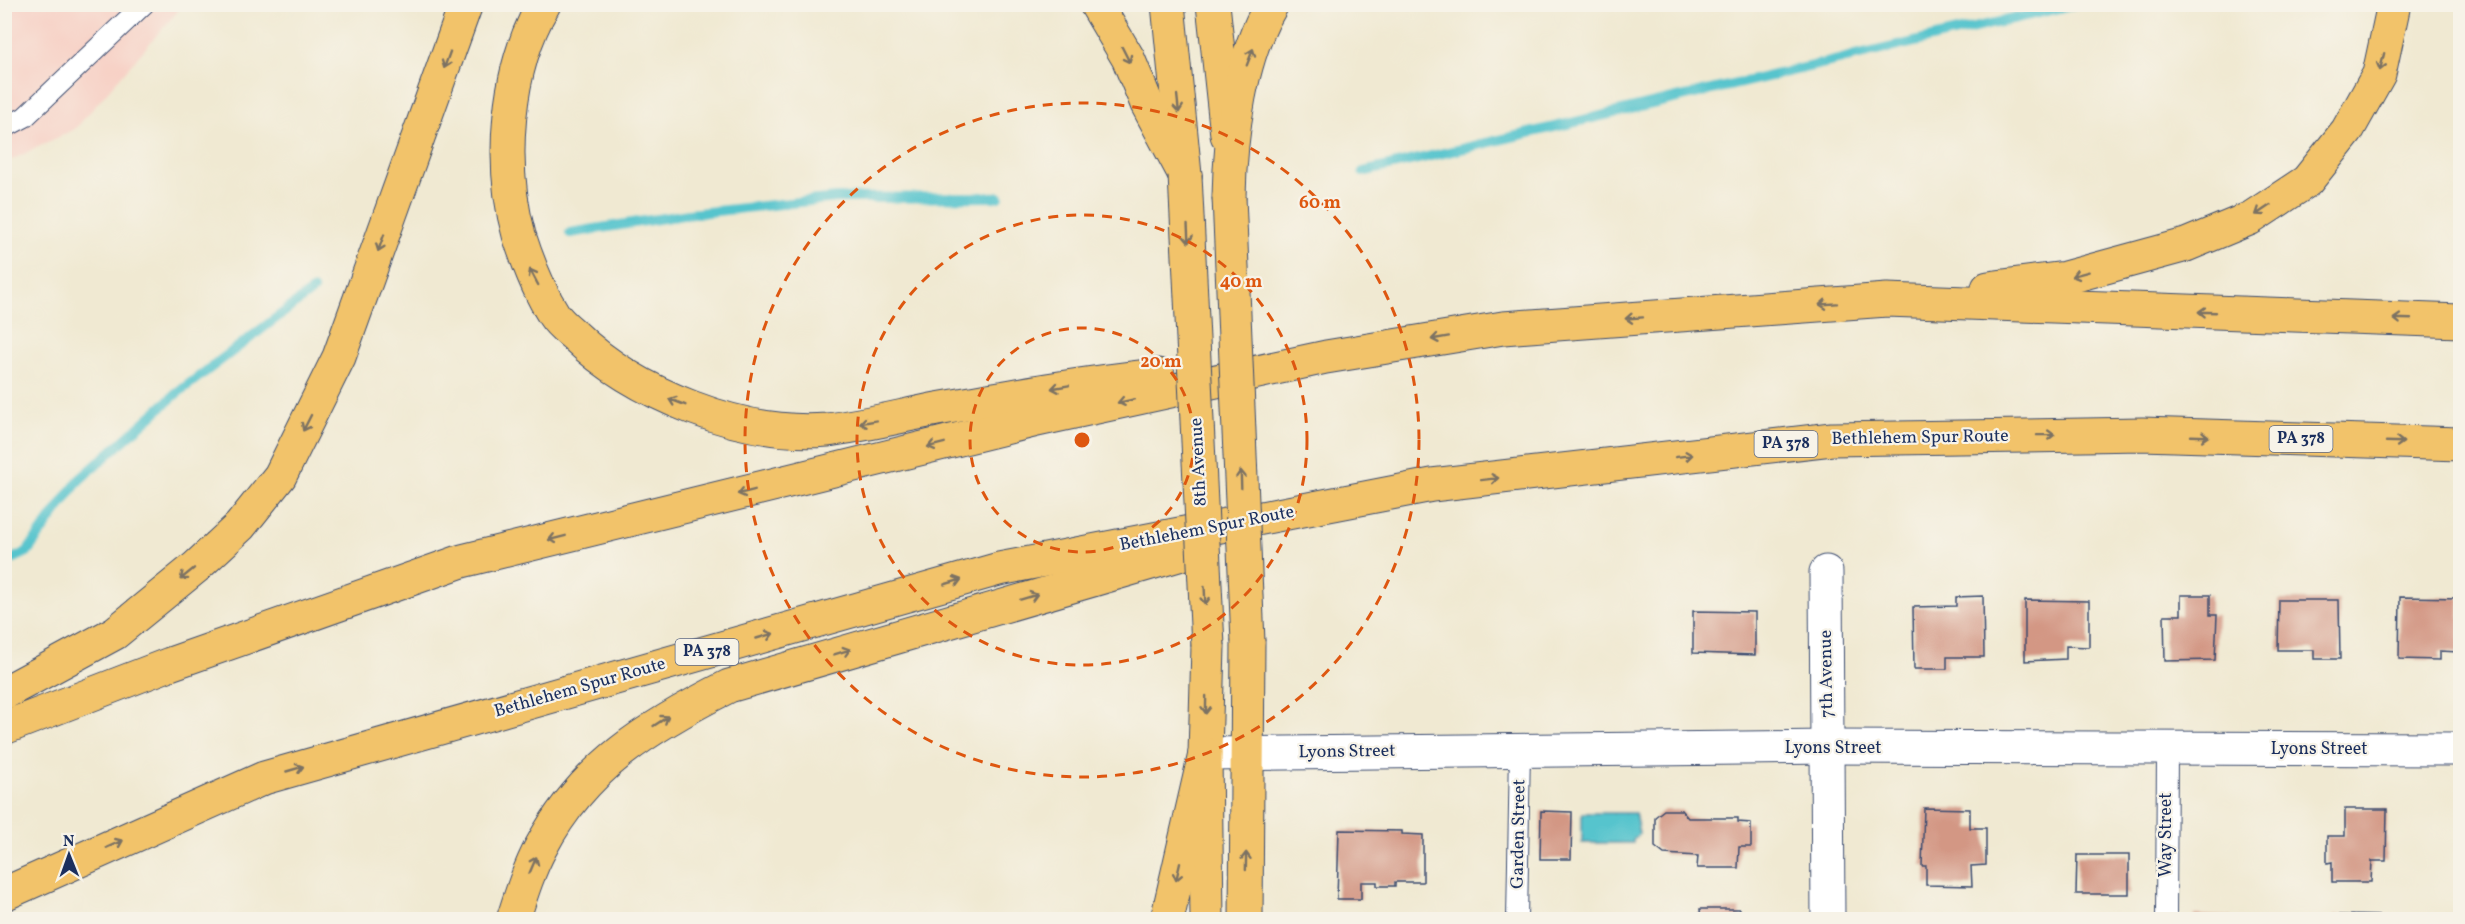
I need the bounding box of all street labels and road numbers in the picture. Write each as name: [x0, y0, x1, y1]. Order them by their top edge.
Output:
street label: 8th Avenue: [1184, 417, 1214, 507]
street label: Bethlehem Spur Route: [1831, 424, 2009, 452]
road number: PA 378: [2270, 426, 2332, 452]
road number: PA 378: [1754, 431, 1818, 457]
street label: Bethlehem Spur Route: [1118, 500, 1296, 558]
street label: 7th Avenue: [1814, 630, 1840, 718]
road number: PA 378: [676, 639, 738, 665]
street label: Bethlehem Spur Route: [491, 652, 669, 724]
street label: Lyons Street: [1784, 736, 1882, 761]
street label: Lyons Street: [2270, 737, 2368, 762]
street label: Lyons Street: [1298, 739, 1396, 765]
street label: Garden Street: [1506, 779, 1532, 889]
street label: Way Street: [2154, 792, 2179, 878]

